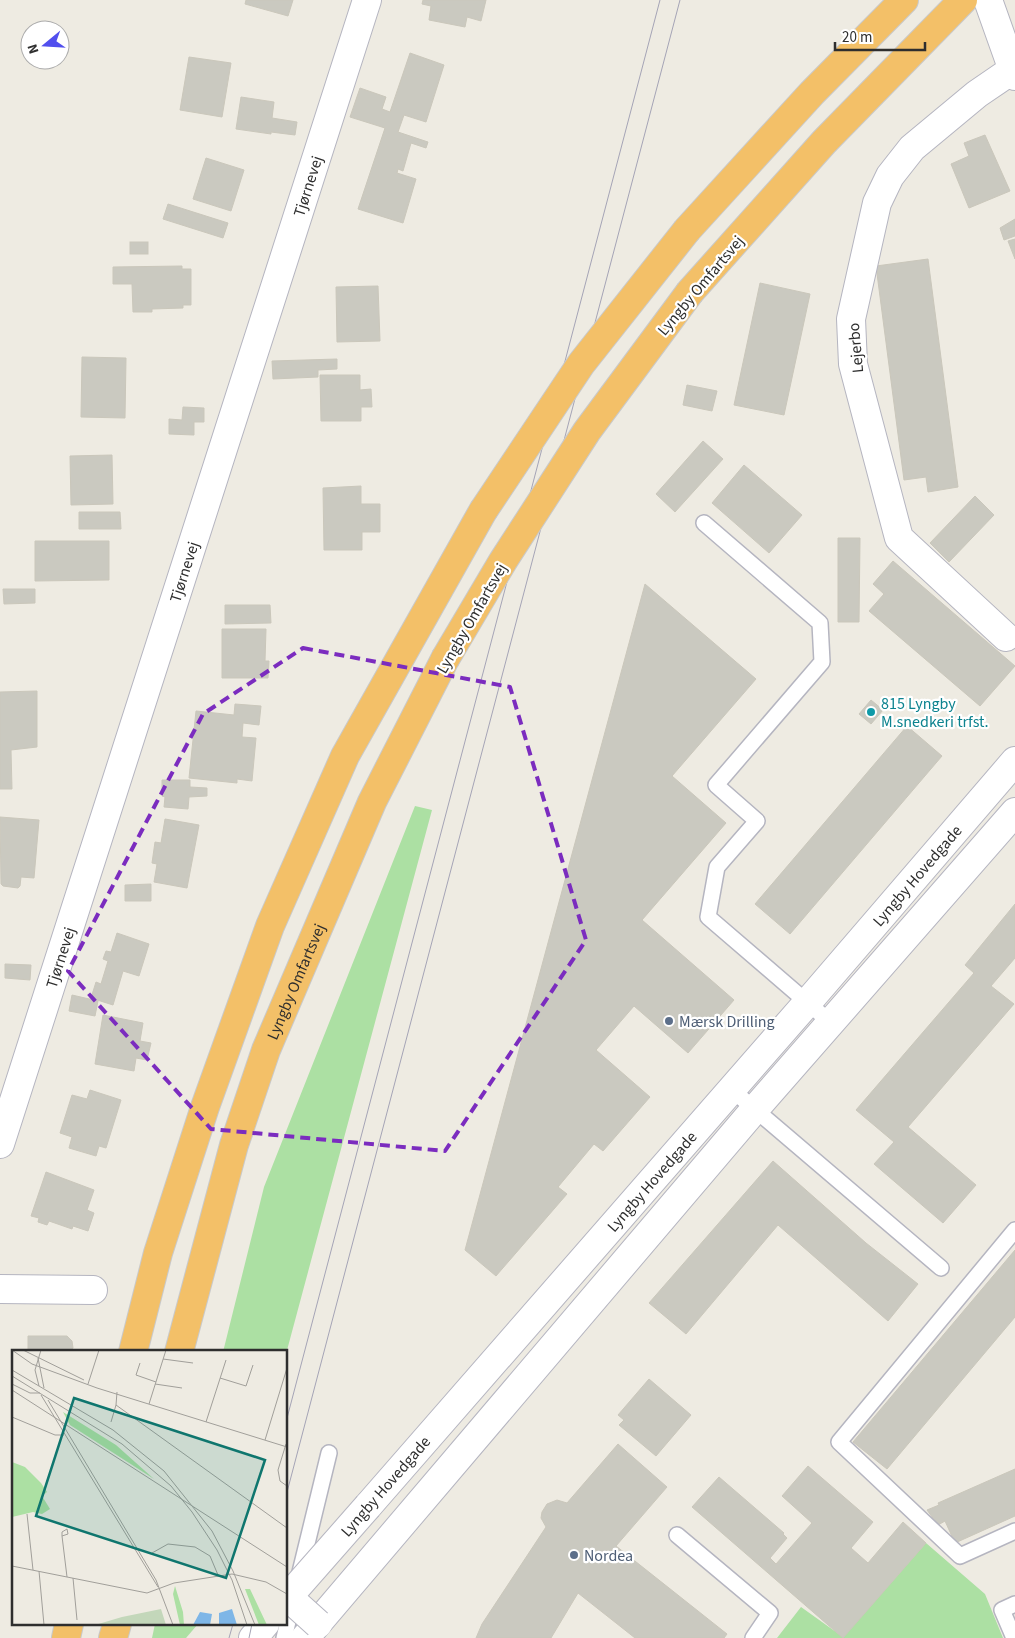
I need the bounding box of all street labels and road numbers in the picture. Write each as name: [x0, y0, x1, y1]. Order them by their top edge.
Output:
street label: Tjørnevej: [288, 153, 328, 220]
street label: Lyngby Omfartsvej: [652, 231, 749, 340]
street label: Lejerbo: [843, 322, 869, 374]
street label: Tjørnevej: [164, 539, 205, 605]
street label: Lyngby Omfartsvej: [431, 559, 512, 678]
street label: Lyngby Hovedgade: [868, 821, 967, 931]
street label: Lyngby Omfartsvej: [262, 920, 331, 1043]
street label: Tjørnevej: [41, 924, 81, 991]
street label: Lyngby Hovedgade: [602, 1127, 702, 1237]
street label: Lyngby Hovedgade: [336, 1432, 436, 1542]

